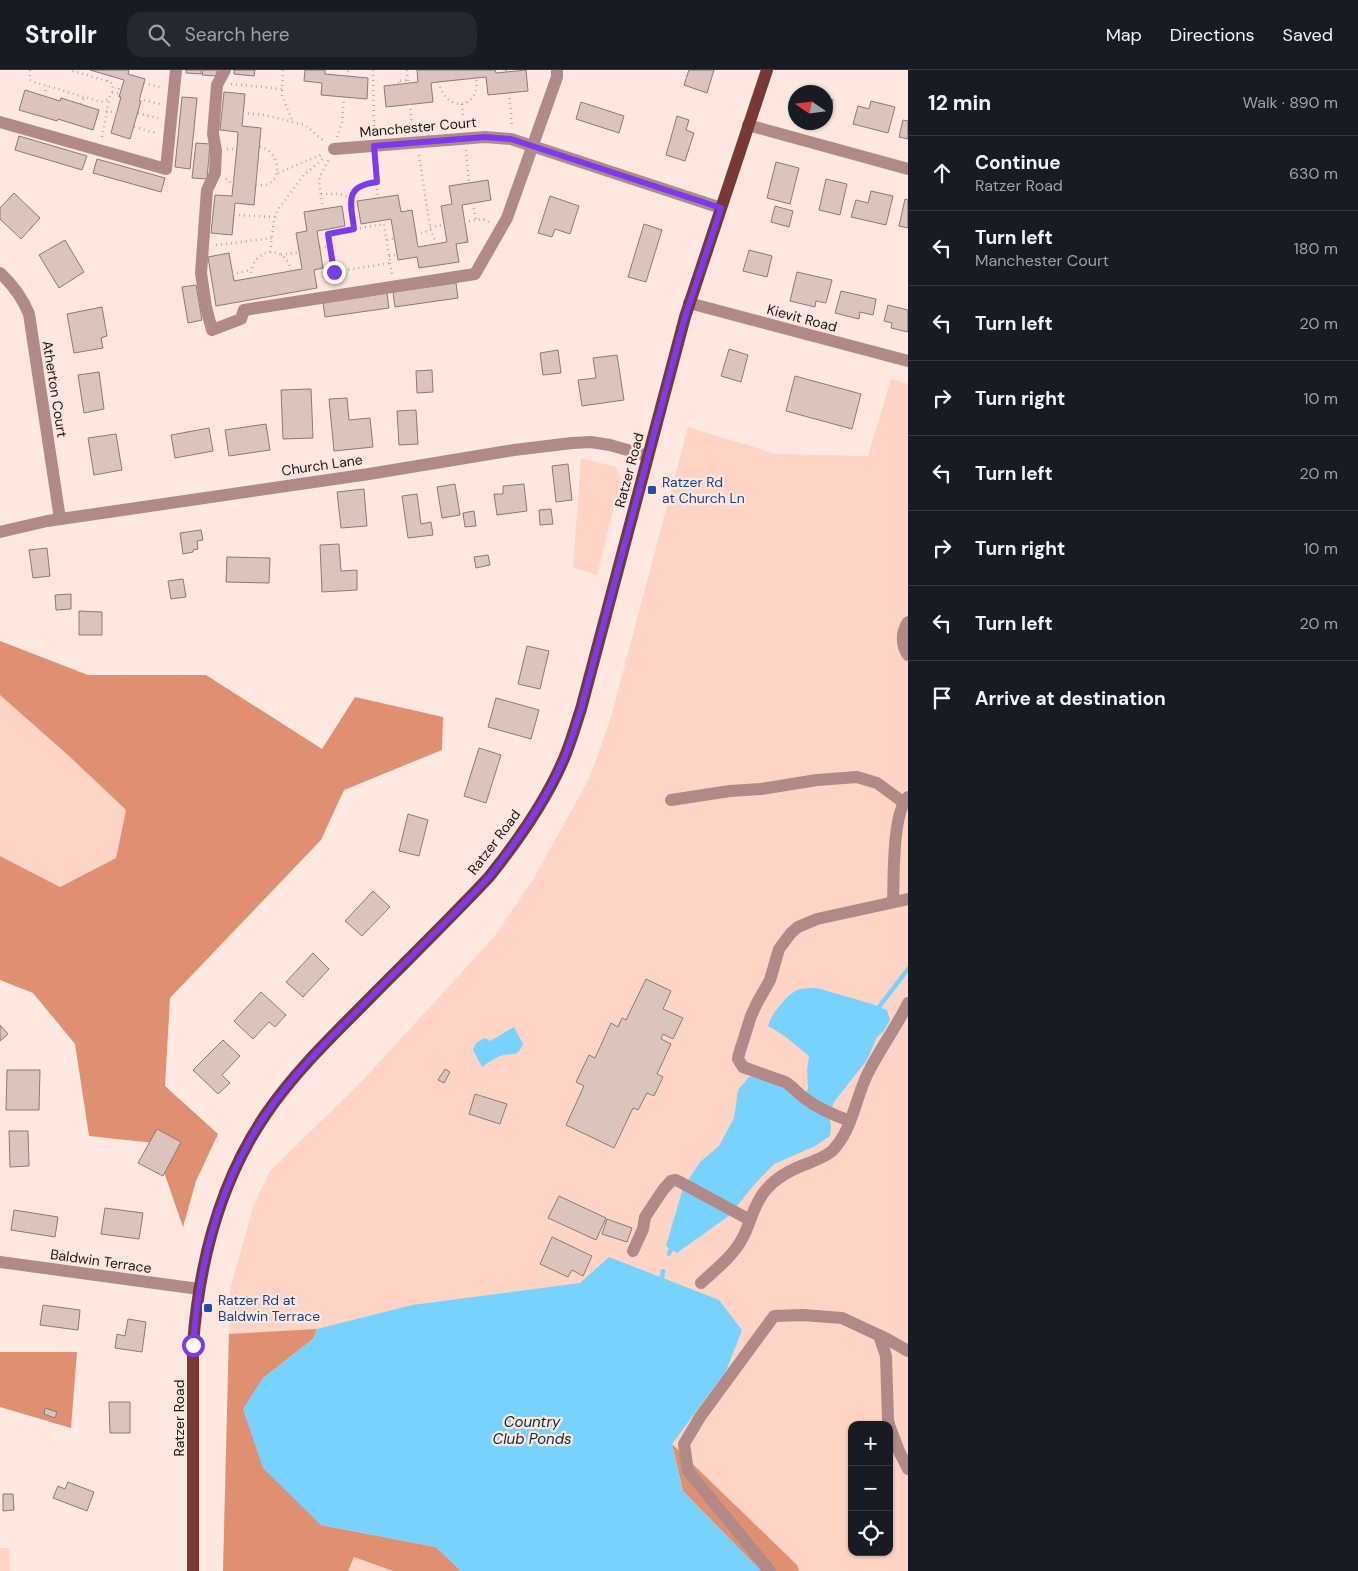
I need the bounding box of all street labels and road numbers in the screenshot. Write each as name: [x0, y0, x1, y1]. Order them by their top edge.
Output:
street label: Manchester Court: [359, 113, 477, 141]
street label: Kievit Road: [765, 300, 839, 336]
street label: Atherton Court: [38, 339, 72, 439]
street label: Ratzer Road: [610, 431, 648, 509]
street label: Church Lane: [280, 450, 364, 480]
street label: Ratzer Road: [464, 806, 524, 878]
street label: Baldwin Terrace: [49, 1245, 153, 1277]
street label: Ratzer Road: [170, 1380, 188, 1456]

